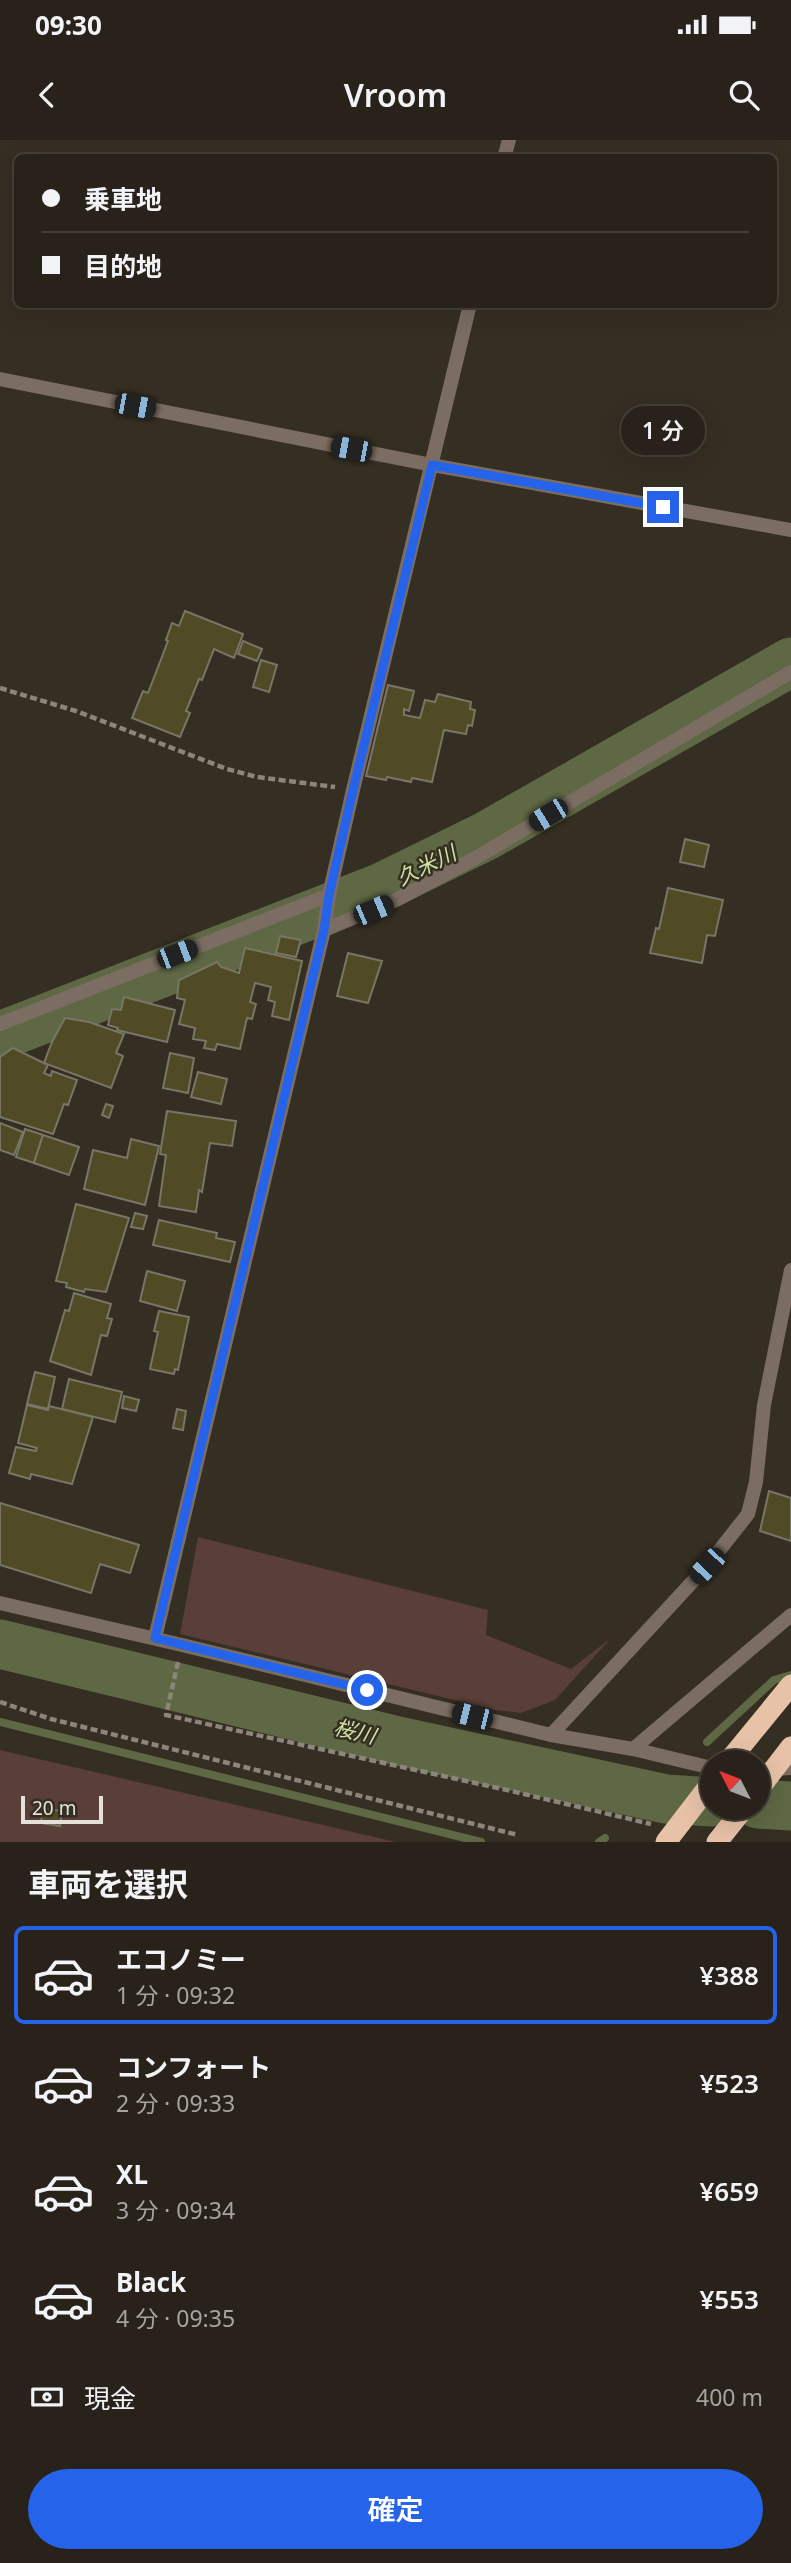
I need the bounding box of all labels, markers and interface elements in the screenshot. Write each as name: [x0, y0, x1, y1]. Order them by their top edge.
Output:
text: 09:30: [35, 7, 102, 43]
text: Vroom: [344, 73, 447, 116]
icon: back: [28, 76, 66, 114]
icon: search: [725, 76, 763, 114]
text: 乗車地: [84, 181, 162, 217]
text: 目的地: [84, 248, 162, 284]
car: [113, 392, 158, 420]
callout: 1 分: [621, 406, 705, 454]
text: 1 分: [642, 414, 684, 446]
car: [329, 435, 374, 463]
route end: [647, 491, 679, 523]
car: [525, 795, 572, 835]
water label: 久米川: [392, 838, 462, 891]
car: [350, 892, 397, 928]
car: [154, 937, 201, 971]
car: [685, 1543, 730, 1589]
route start: [351, 1674, 383, 1706]
car: [450, 1701, 495, 1731]
water label: 桜川: [331, 1712, 381, 1750]
north arrow: [700, 1750, 770, 1820]
map controls: [700, 1750, 770, 1820]
scale bar: [21, 1793, 103, 1825]
text: 20 m: [32, 1795, 76, 1821]
text: 車両を選択: [28, 1862, 188, 1905]
text: エコノミー: [116, 1941, 246, 1977]
icon: car: [32, 1944, 95, 2007]
text: ¥388: [700, 1957, 759, 1993]
text: 1 分 · 09:32: [116, 1979, 235, 2011]
text: コンフォート: [116, 2049, 271, 2085]
icon: car: [32, 2052, 95, 2115]
text: ¥523: [700, 2065, 759, 2101]
text: 2 分 · 09:33: [116, 2087, 235, 2119]
text: XL: [116, 2156, 148, 2192]
icon: car: [32, 2160, 95, 2223]
text: ¥659: [700, 2173, 759, 2209]
text: 3 分 · 09:34: [116, 2194, 235, 2226]
text: Black: [116, 2264, 186, 2300]
icon: car: [32, 2268, 95, 2331]
text: ¥553: [700, 2281, 759, 2317]
text: 4 分 · 09:35: [116, 2302, 235, 2334]
icon: cash: [28, 2378, 66, 2416]
text: 現金: [84, 2380, 136, 2416]
text: 400 m: [696, 2381, 763, 2413]
button: 確定: [28, 2469, 763, 2549]

